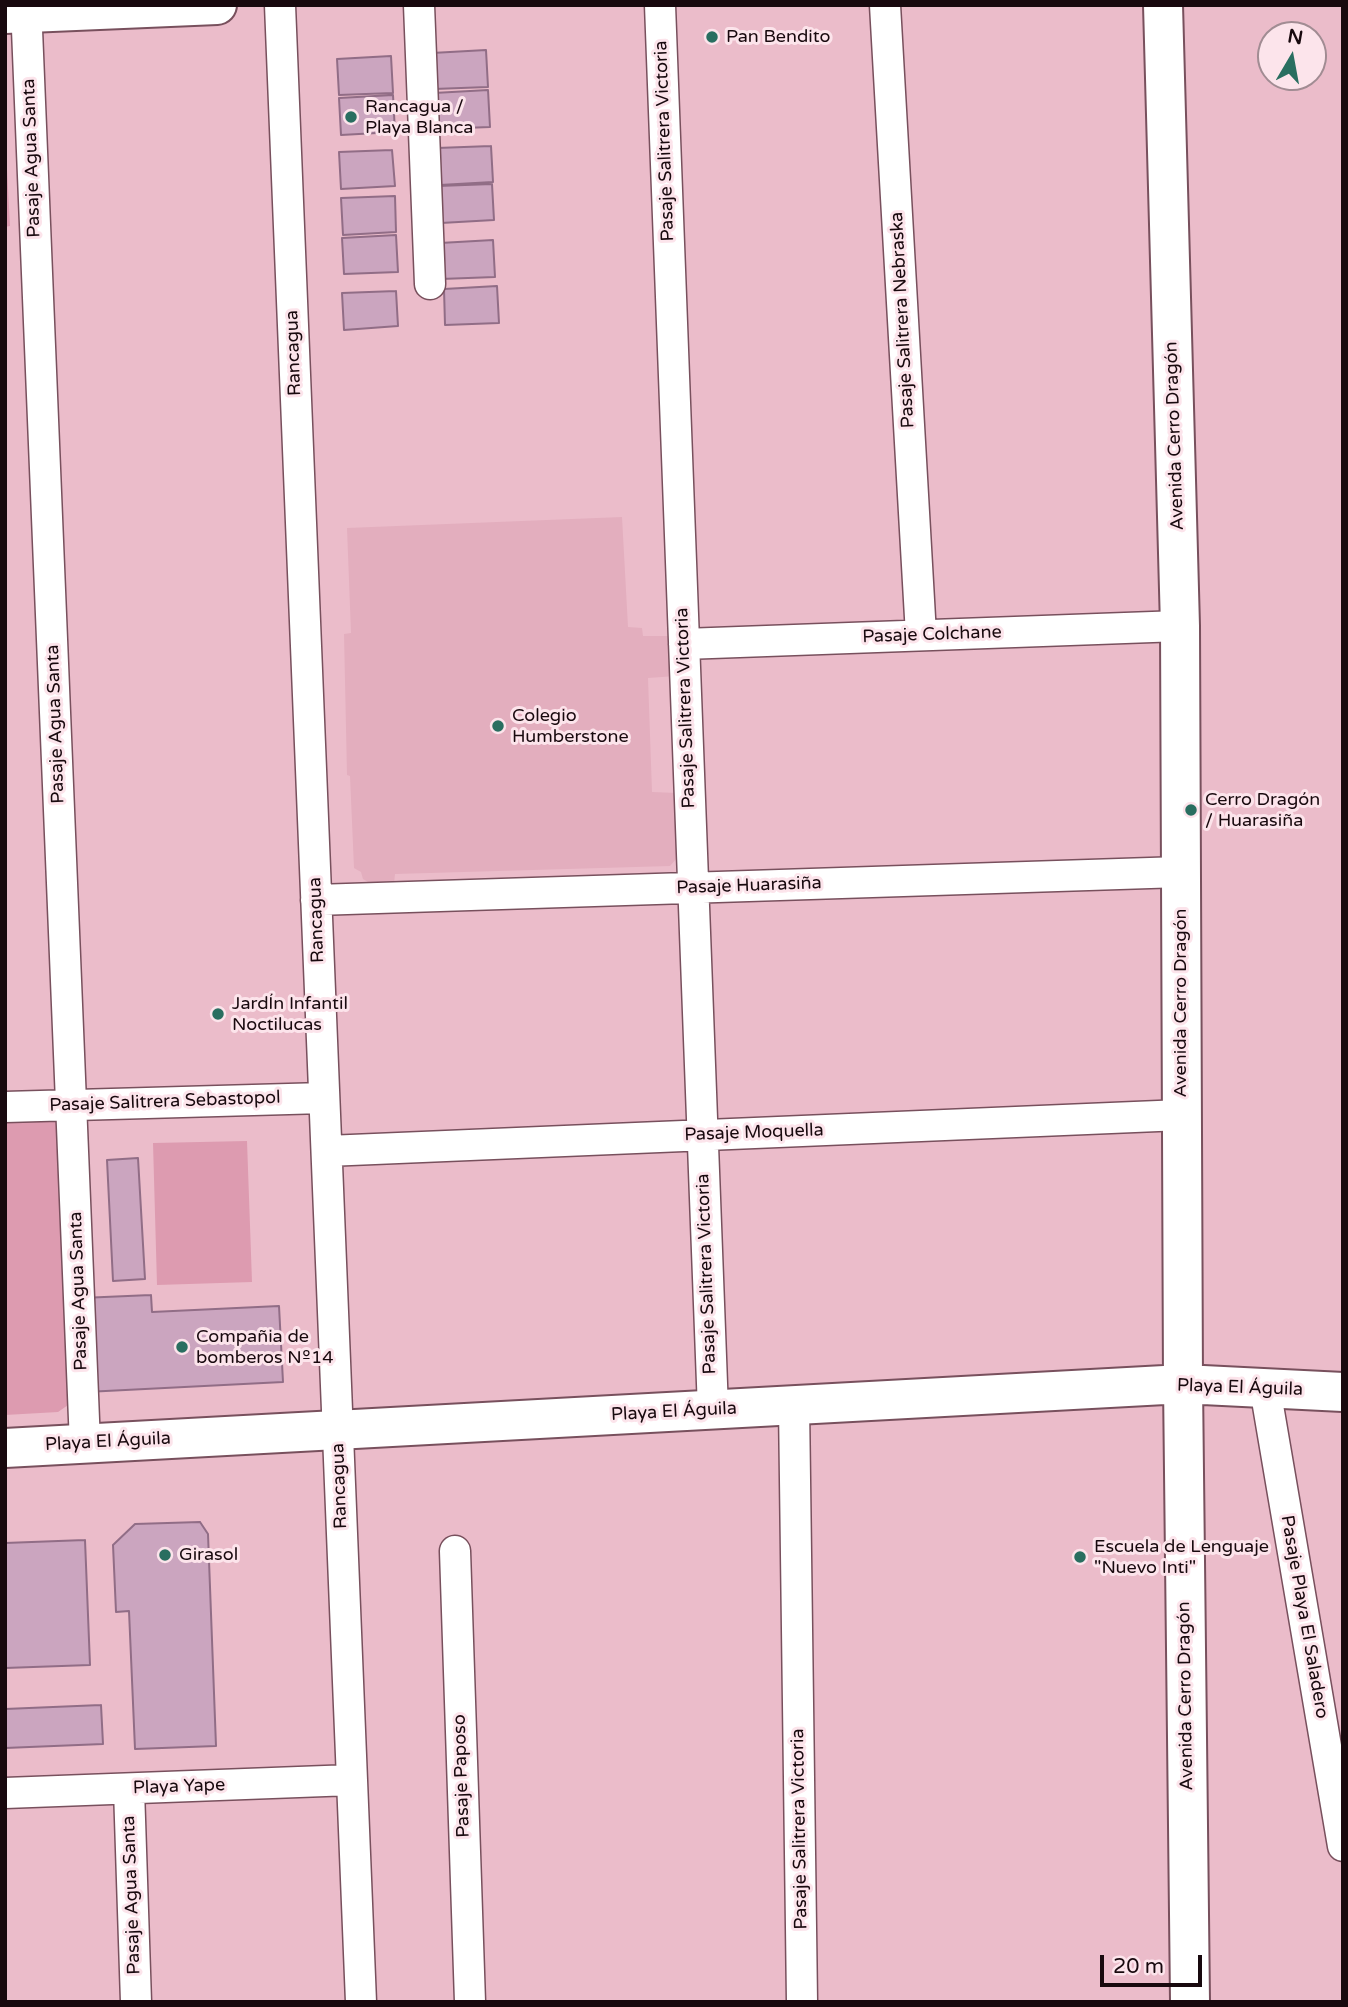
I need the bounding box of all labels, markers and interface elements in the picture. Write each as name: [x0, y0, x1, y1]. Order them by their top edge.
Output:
north arrow: [1257, 21, 1327, 91]
text: N: [1286, 25, 1305, 49]
place label: Pan Bendito: [726, 26, 830, 48]
marker: Pan Bendito: [704, 29, 720, 45]
street label: Pasaje Salitrera Victoria: [651, 40, 679, 242]
street label: Pasaje Agua Santa: [18, 78, 46, 238]
place label: Rancagua / Playa Blanca: [365, 96, 473, 138]
marker: Rancagua / Playa Blanca: [343, 109, 359, 125]
street label: Pasaje Salitrera Nebraska: [887, 211, 919, 429]
street label: Rancagua: [282, 310, 306, 396]
street label: Avenida Cerro Dragón: [1161, 341, 1189, 531]
street label: Pasaje Salitrera Victoria: [672, 607, 700, 809]
street label: Pasaje Colchane: [862, 622, 1002, 648]
street label: Pasaje Agua Santa: [42, 644, 70, 804]
place label: Colegio Humberstone: [512, 705, 629, 748]
marker: Colegio Humberstone: [490, 718, 506, 734]
place label: Cerro Dragón / Huarasiña: [1205, 789, 1320, 832]
marker: Cerro Dragón / Huarasiña: [1183, 802, 1199, 818]
street label: Pasaje Huarasiña: [676, 873, 822, 899]
street label: Rancagua: [305, 877, 329, 963]
street label: Avenida Cerro Dragón: [1170, 908, 1192, 1098]
place label: JardÍn Infantil Noctilucas: [232, 993, 348, 1036]
marker: JardÍn Infantil Noctilucas: [210, 1006, 226, 1022]
street label: Pasaje Salitrera Sebastopol: [49, 1087, 281, 1117]
street label: Pasaje Moquella: [684, 1120, 824, 1146]
street label: Pasaje Salitrera Victoria: [693, 1173, 721, 1375]
street label: Pasaje Agua Santa: [65, 1211, 93, 1371]
place label: Compañia de bomberos Nº14: [196, 1326, 334, 1368]
marker: Compañia de bomberos Nº14: [174, 1339, 190, 1355]
street label: Playa El Águila: [1177, 1375, 1303, 1401]
street label: Playa El Águila: [611, 1398, 737, 1426]
street label: Playa El Águila: [45, 1428, 171, 1456]
street label: Rancagua: [328, 1443, 352, 1529]
street label: Pasaje Playa El Saladero: [1275, 1514, 1333, 1720]
place label: Escuela de Lenguaje "Nuevo Inti": [1094, 1536, 1269, 1578]
place label: Girasol: [179, 1544, 238, 1566]
marker: Girasol: [157, 1547, 173, 1563]
marker: Escuela de Lenguaje "Nuevo Inti": [1072, 1549, 1088, 1565]
street label: Avenida Cerro Dragón: [1174, 1601, 1198, 1791]
street label: Pasaje Paposo: [449, 1714, 475, 1838]
street label: Pasaje Salitrera Victoria: [787, 1728, 813, 1930]
street label: Playa Yape: [132, 1775, 226, 1799]
street label: Pasaje Agua Santa: [118, 1815, 146, 1975]
scale bar: [1103, 1940, 1204, 1984]
text: 20 m: [1113, 1954, 1164, 1979]

